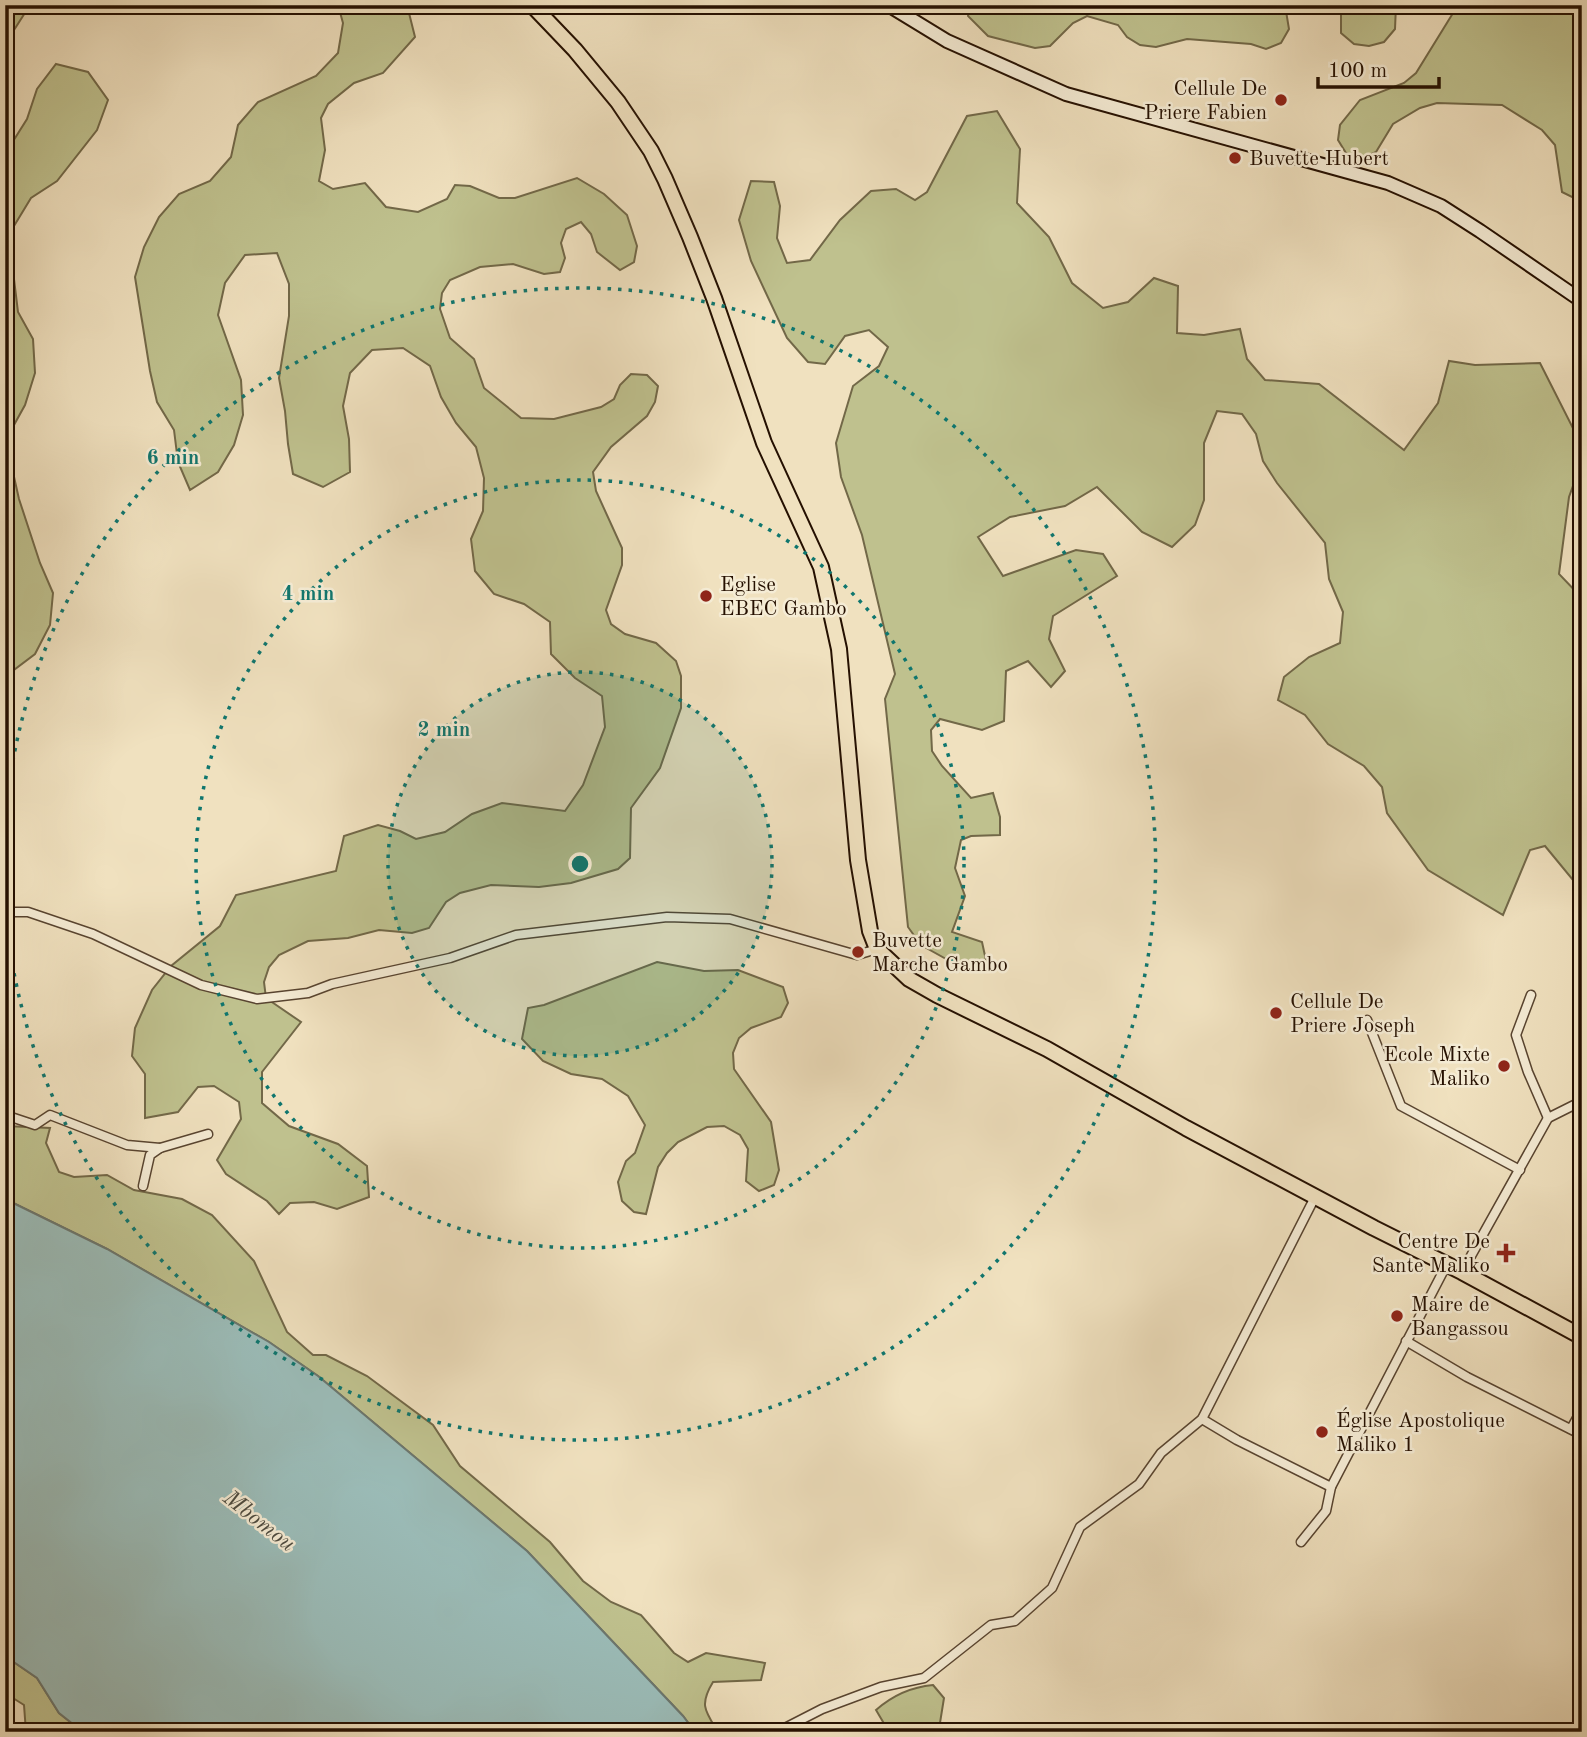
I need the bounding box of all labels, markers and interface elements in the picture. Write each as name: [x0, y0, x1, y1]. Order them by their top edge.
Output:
scale bar: [1318, 46, 1438, 90]
text: 100 m: [1328, 61, 1387, 82]
place label: Cellule De Priere Fabien: [1144, 79, 1267, 124]
marker: Cellule De Priere Fabien: [1273, 92, 1289, 108]
place label: Buvette Hubert: [1249, 149, 1389, 170]
marker: Buvette Hubert: [1227, 150, 1243, 166]
text: 6 min: [147, 448, 199, 469]
place label: Eglise EBEC Gambo: [720, 575, 847, 620]
text: 4 min: [282, 584, 334, 605]
marker: Eglise EBEC Gambo: [698, 588, 714, 604]
text: 2 min: [418, 720, 470, 741]
centre of rings: [568, 852, 592, 876]
place label: Buvette Marche Gambo: [872, 931, 1008, 976]
marker: Buvette Marche Gambo: [850, 944, 866, 960]
place label: Cellule De Priere Joseph: [1290, 992, 1415, 1037]
marker: Cellule De Priere Joseph: [1268, 1005, 1284, 1021]
place label: Ecole Mixte Maliko: [1384, 1045, 1490, 1090]
marker: Ecole Mixte Maliko: [1496, 1058, 1512, 1074]
place label: Centre De Sante Maliko: [1372, 1232, 1490, 1277]
marker: Centre De Sante Maliko: [1496, 1243, 1516, 1263]
place label: Maire de Bangassou: [1411, 1295, 1509, 1340]
marker: Maire de Bangassou: [1389, 1308, 1405, 1324]
place label: Église Apostolique Maliko 1: [1336, 1407, 1505, 1456]
marker: Église Apostolique Maliko 1: [1314, 1424, 1330, 1440]
water label: Mbomou: [218, 1485, 299, 1556]

